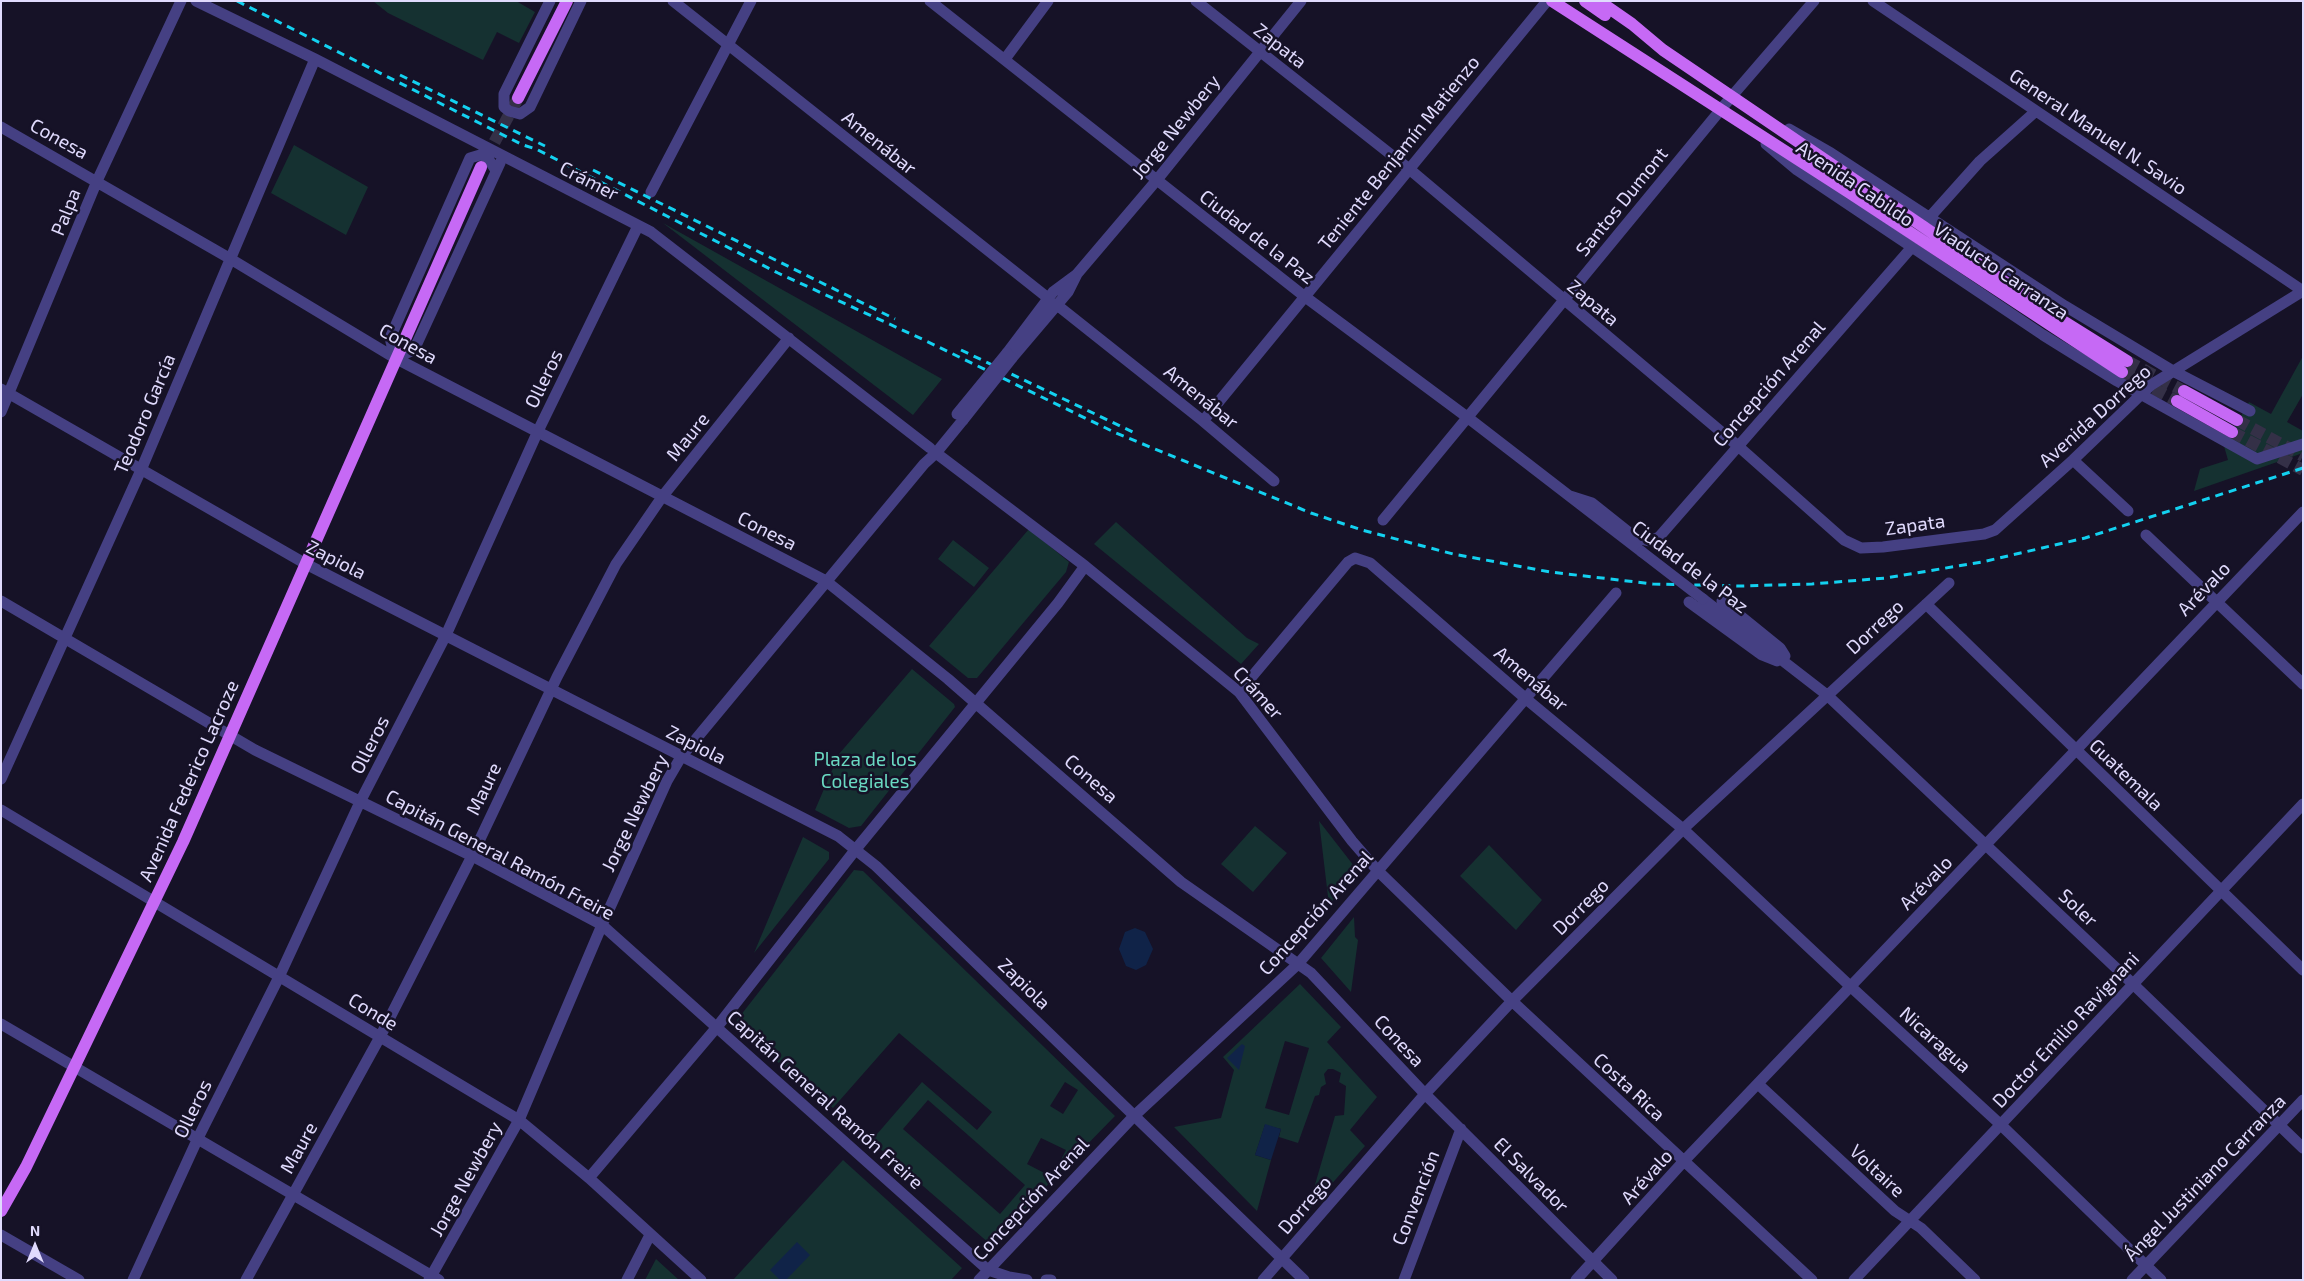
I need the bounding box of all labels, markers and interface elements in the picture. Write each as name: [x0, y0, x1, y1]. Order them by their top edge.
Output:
street label: Zapata: [1249, 18, 1311, 74]
street label: Teniente Benjamín Matienzo: [1314, 51, 1484, 255]
street label: General Manuel N. Savio: [2005, 64, 2191, 200]
street label: Jorge Newbery: [1127, 70, 1225, 184]
street label: Amenábar: [837, 106, 921, 180]
street label: Conesa: [26, 114, 92, 164]
street label: Avenida Cabildo: [1792, 136, 1918, 232]
street label: Santos Dumont: [1571, 143, 1673, 261]
street label: Crámer: [556, 156, 622, 206]
street label: Palpa: [46, 185, 86, 239]
street label: Ciudad de la Paz: [1195, 185, 1319, 289]
street label: Viaducto Carranza: [1929, 217, 2073, 325]
street label: Zapata: [1563, 275, 1623, 331]
street label: Concepción Arenal: [1708, 316, 1830, 452]
street label: Conesa: [375, 319, 441, 369]
street label: Olleros: [520, 346, 568, 412]
street label: Teodoro García: [109, 351, 181, 477]
street label: Amenábar: [1159, 360, 1243, 434]
street label: Avenida Dorrego: [2034, 360, 2156, 472]
street label: Maure: [662, 408, 714, 466]
street label: Conesa: [734, 507, 800, 555]
street label: Zapata: [1884, 510, 1946, 540]
street label: Ciudad de la Paz: [1627, 516, 1753, 618]
street label: Zapiola: [302, 535, 370, 585]
street label: Arévalo: [2173, 557, 2235, 621]
street label: Dorrego: [1842, 595, 1908, 659]
street label: Amenábar: [1490, 642, 1572, 716]
street label: Crámer: [1228, 662, 1288, 724]
street label: Avenida Federico Lacroze: [134, 677, 244, 885]
street label: Olleros: [346, 712, 394, 778]
street label: Zapiola: [662, 720, 730, 770]
street label: Guatemala: [2084, 734, 2168, 816]
park label: Plaza de los Colegiales: [813, 749, 917, 793]
street label: Conesa: [1060, 750, 1122, 808]
street label: Jorge Newbery: [597, 751, 673, 875]
street label: Maure: [462, 759, 506, 819]
street label: Capitán General Ramón Freire: [382, 785, 618, 925]
street label: Concepción Arenal: [1254, 846, 1378, 980]
street label: Arévalo: [1895, 851, 1957, 915]
street label: Dorrego: [1548, 874, 1614, 940]
street label: Soler: [2054, 884, 2102, 932]
street label: Doctor Emilio Ravignani: [1988, 947, 2144, 1113]
street label: Zapiola: [993, 954, 1055, 1014]
street label: Conde: [344, 988, 402, 1036]
street label: Nicaragua: [1895, 1002, 1975, 1078]
street label: Capitán General Ramón Freire: [722, 1006, 928, 1194]
street label: Conesa: [1369, 1010, 1429, 1072]
street label: Costa Rica: [1589, 1048, 1669, 1126]
street label: Olleros: [169, 1076, 217, 1142]
street label: Ángel Justiniano Carranza: [2119, 1090, 2291, 1266]
street label: Maure: [276, 1118, 322, 1178]
street label: Jorge Newbery: [425, 1118, 507, 1240]
street label: Concepción Arenal: [968, 1133, 1094, 1265]
street label: El Salvador: [1489, 1133, 1573, 1217]
street label: Voltaire: [1845, 1140, 1909, 1202]
street label: Arévalo: [1616, 1145, 1678, 1209]
street label: Convención: [1387, 1147, 1445, 1249]
street label: Dorrego: [1273, 1171, 1337, 1239]
north arrow: [10, 1221, 60, 1271]
text: N: [30, 1222, 40, 1239]

